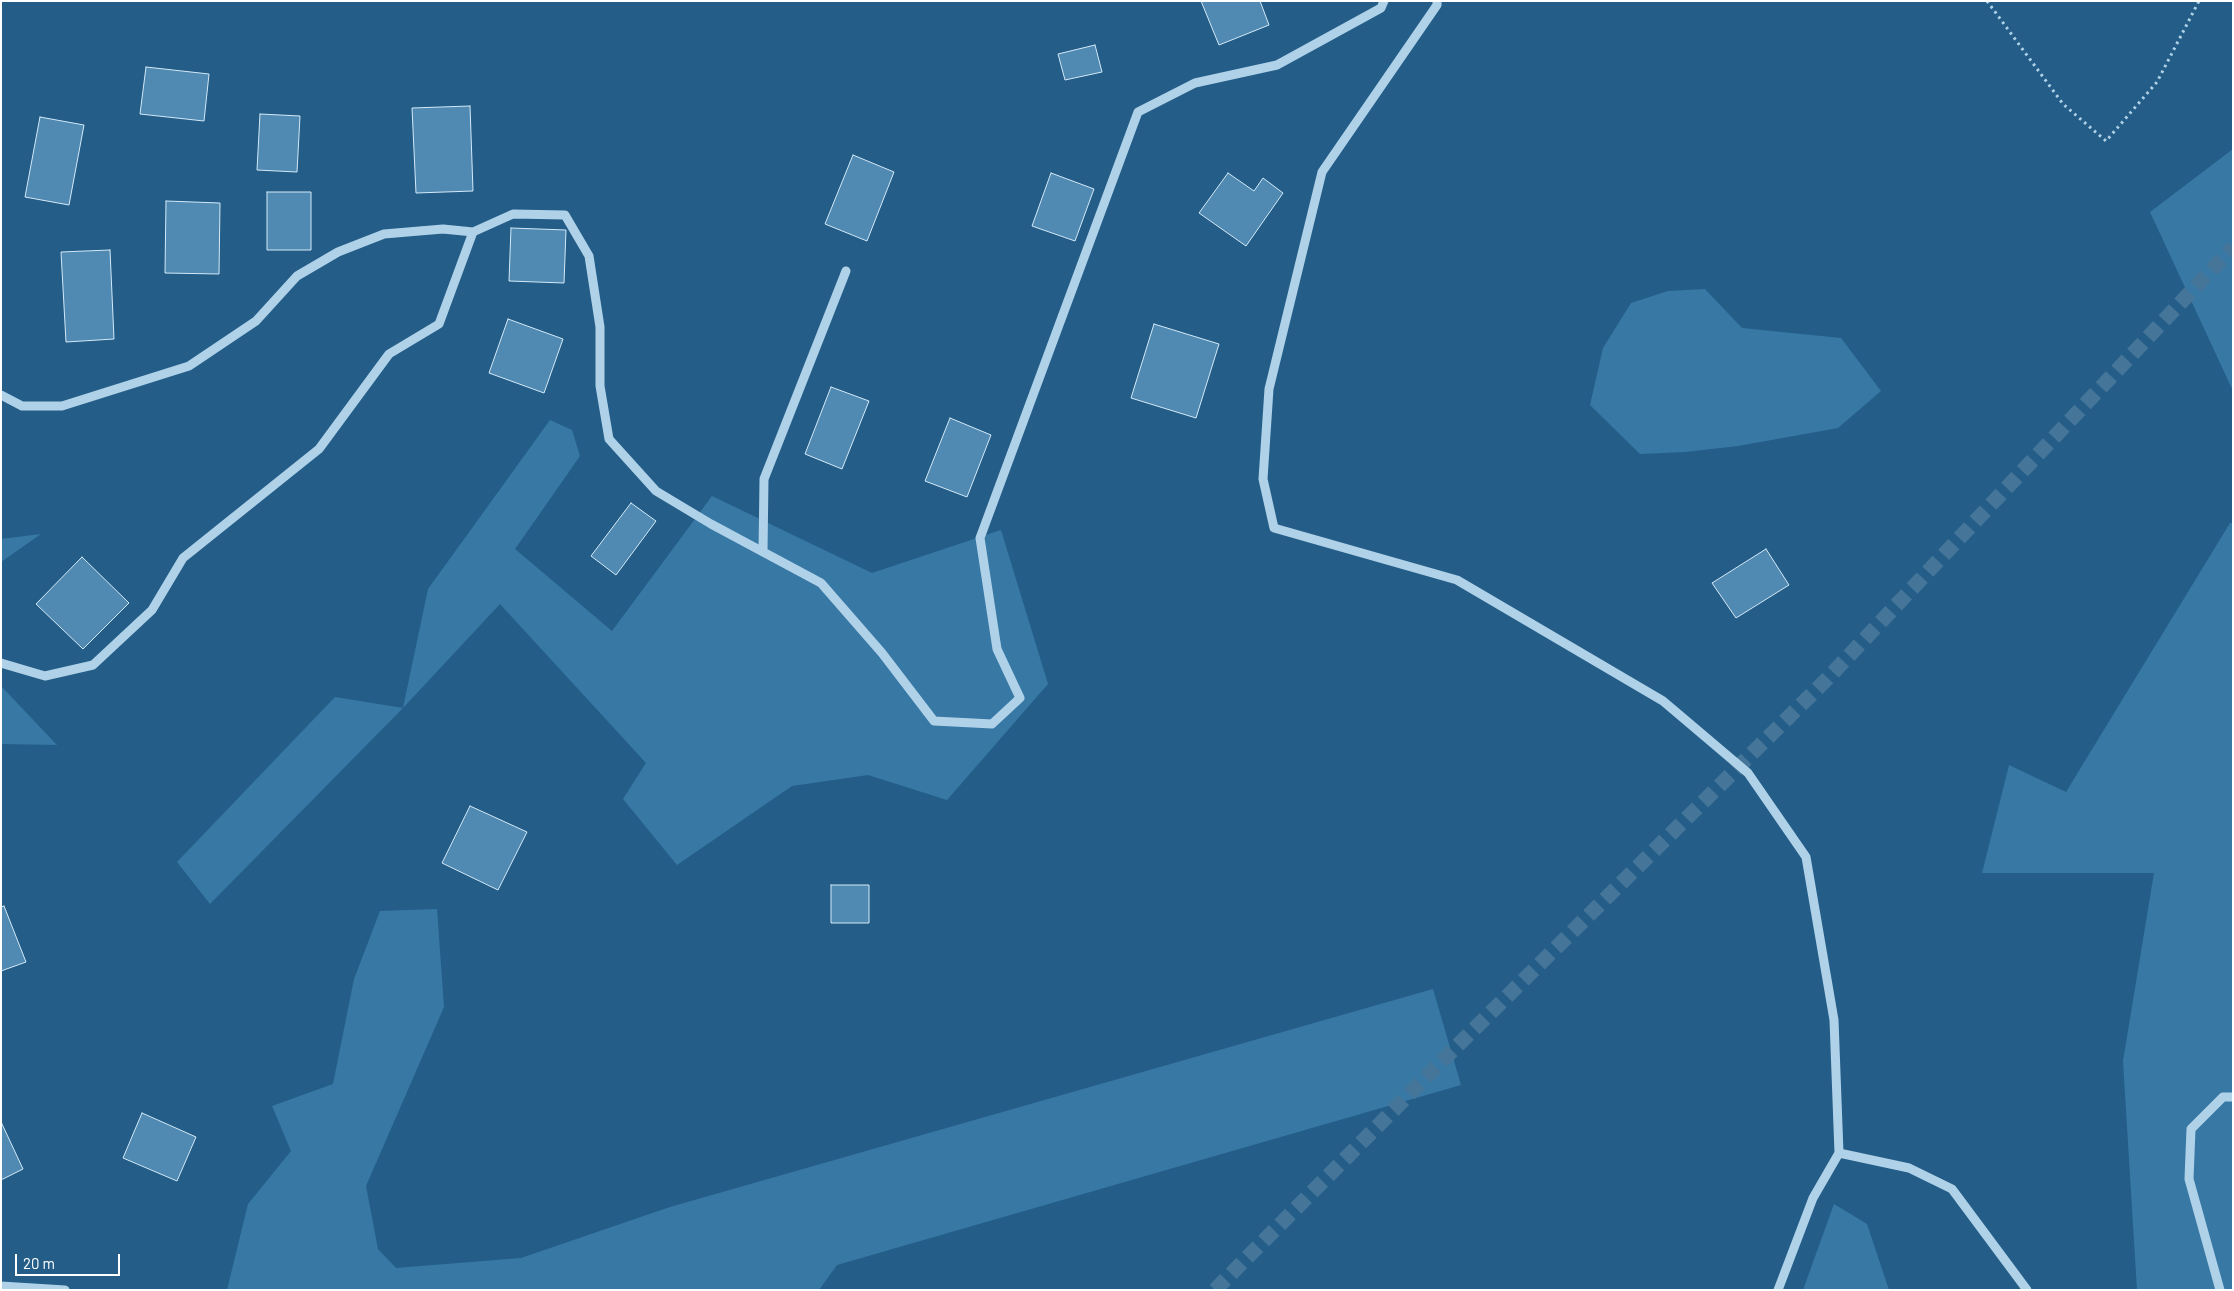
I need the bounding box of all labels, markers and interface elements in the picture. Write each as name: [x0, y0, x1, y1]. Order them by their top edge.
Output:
scale bar: [18, 1244, 122, 1276]
text: 20 m: [23, 1254, 55, 1272]

